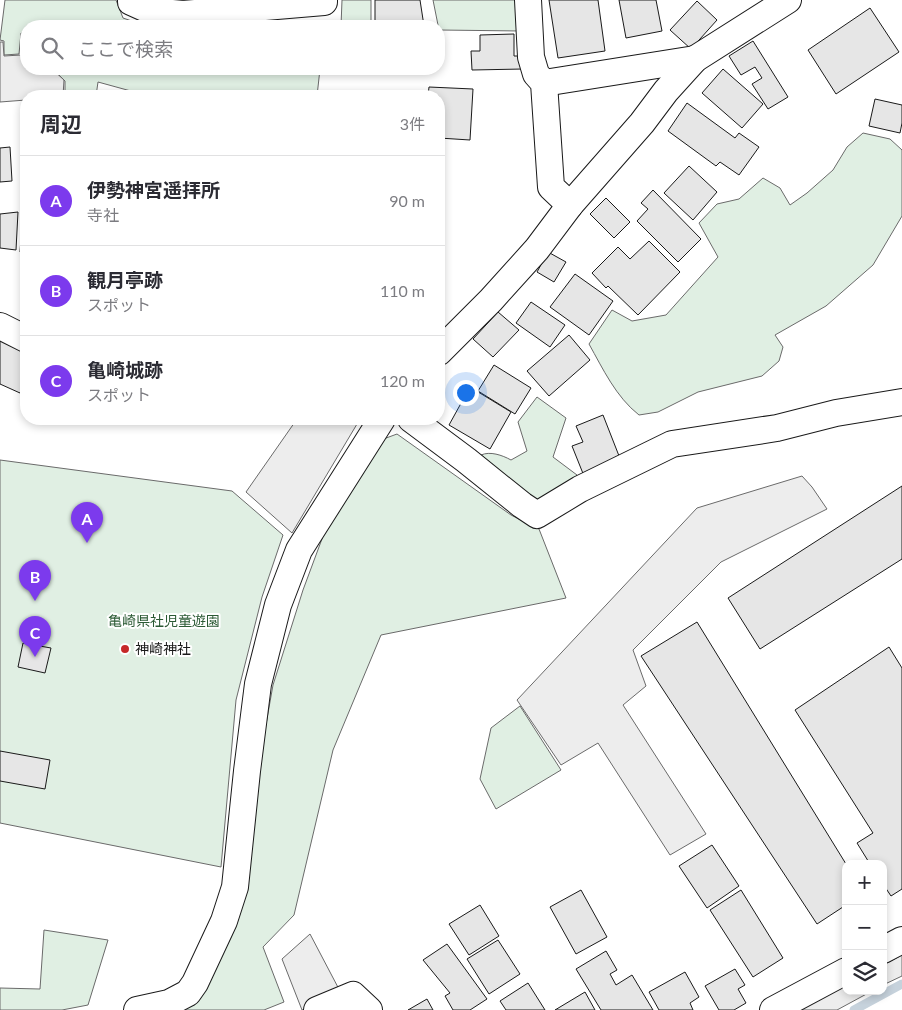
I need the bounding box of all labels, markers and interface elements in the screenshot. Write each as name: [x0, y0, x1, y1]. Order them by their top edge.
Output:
search box: [20, 20, 445, 75]
icon: search: [38, 34, 66, 62]
text: ここで検索: [78, 37, 173, 60]
text: 周辺: [40, 111, 82, 136]
text: 3件: [400, 114, 425, 133]
text: 伊勢神宮遥拝所: [87, 178, 220, 201]
text: A: [50, 191, 62, 210]
text: 90 m: [389, 191, 425, 210]
text: 寺社: [87, 205, 119, 224]
text: 観月亭跡: [87, 268, 163, 291]
text: B: [51, 281, 61, 300]
text: 110 m: [380, 281, 425, 300]
text: スポット: [87, 295, 151, 314]
text: 亀崎城跡: [87, 358, 163, 381]
text: C: [51, 371, 61, 390]
text: 120 m: [380, 371, 425, 390]
your location: [453, 380, 479, 406]
text: スポット: [87, 385, 151, 404]
pin: A: [71, 502, 103, 543]
pin: B: [19, 560, 51, 601]
park label: 亀崎県社児童遊園: [108, 612, 220, 629]
pin: C: [19, 616, 51, 657]
place label: 神崎神社: [135, 640, 191, 657]
marker: 神崎神社: [119, 643, 131, 655]
map controls: [842, 860, 887, 995]
button: +: [842, 860, 887, 905]
button: −: [842, 905, 887, 950]
button: layers: [842, 950, 887, 995]

